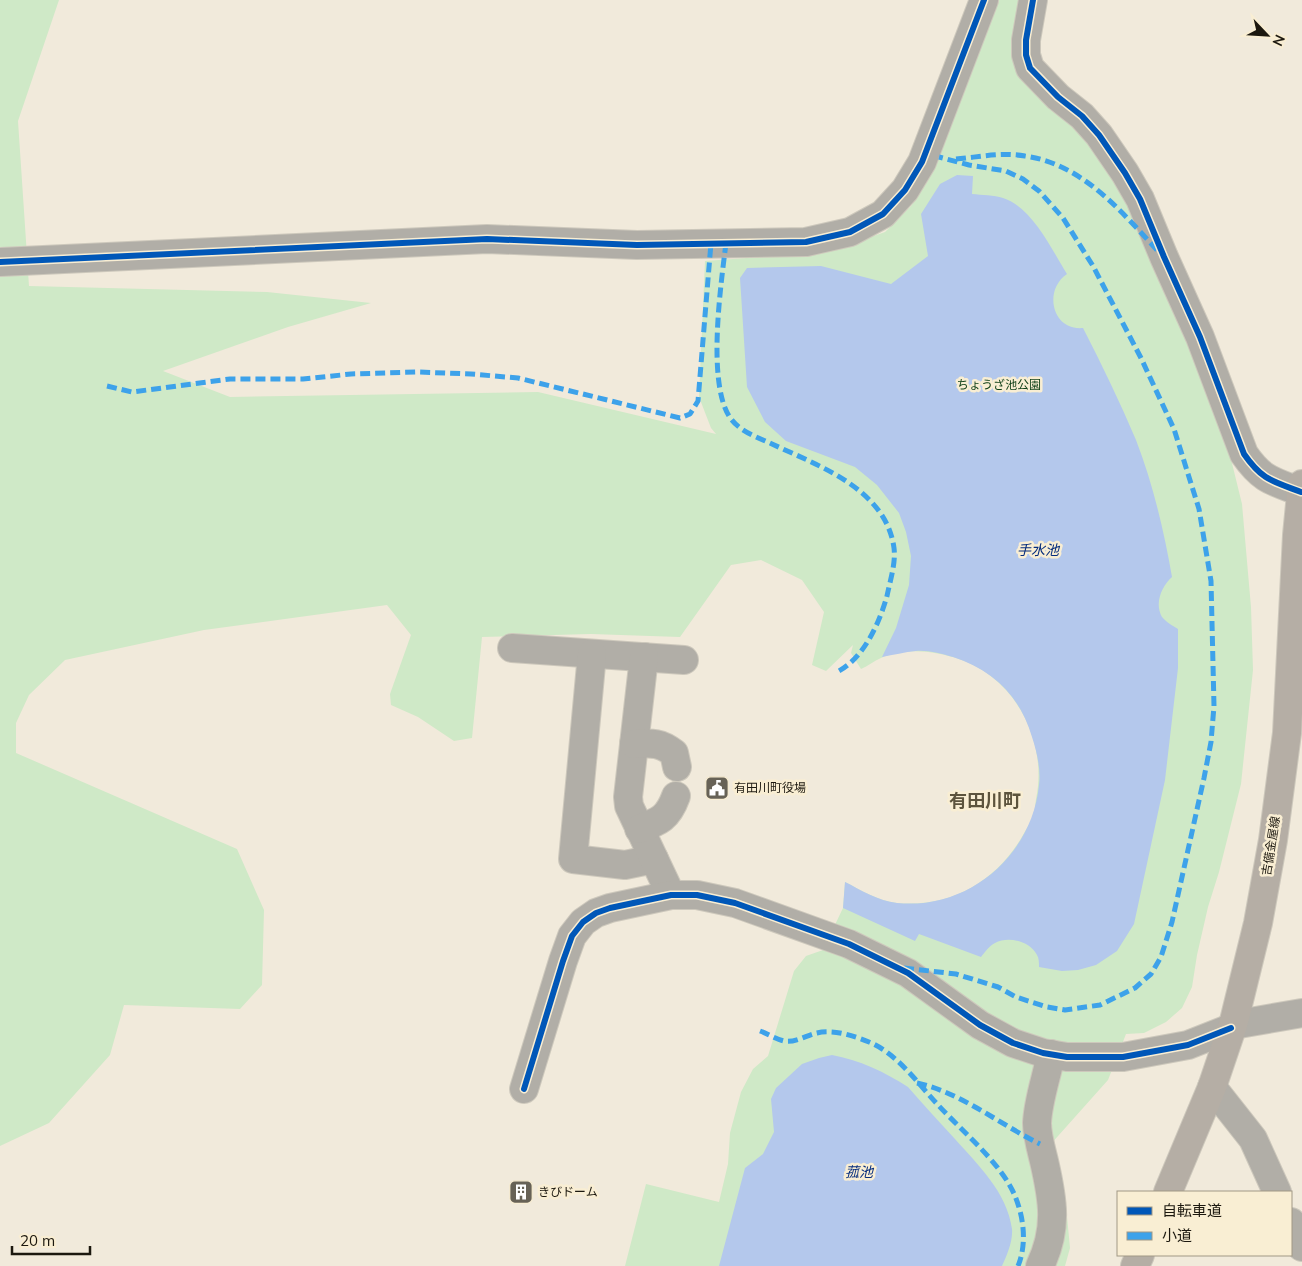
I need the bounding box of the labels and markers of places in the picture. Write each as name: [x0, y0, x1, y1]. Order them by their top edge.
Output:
public building icon: 有田川町役場: [704, 775, 730, 801]
place label: 有田川町役場: [734, 780, 806, 795]
building icon: きびドーム: [508, 1179, 534, 1205]
place label: きびドーム: [538, 1184, 598, 1199]

